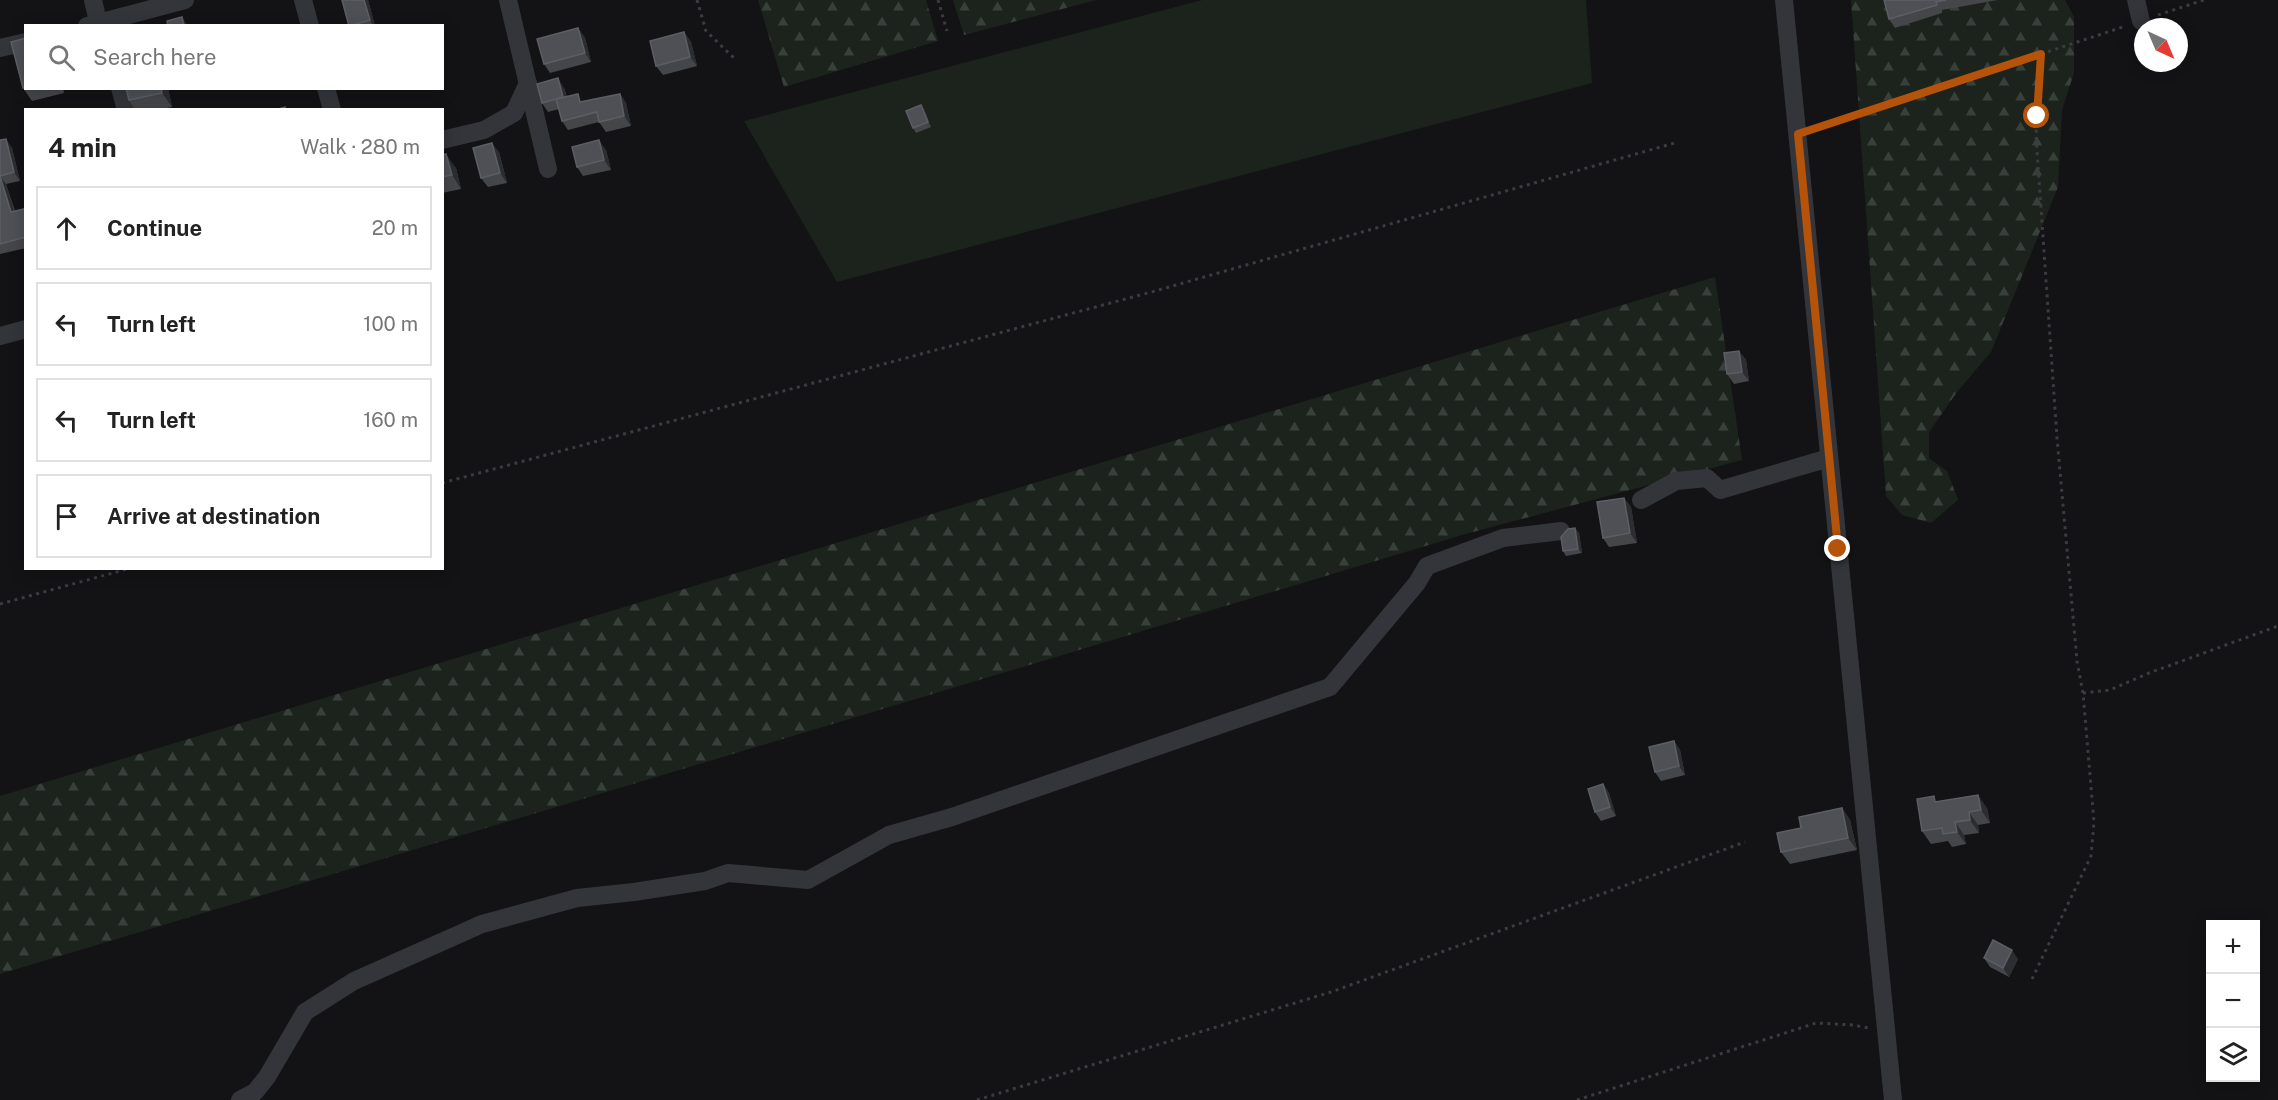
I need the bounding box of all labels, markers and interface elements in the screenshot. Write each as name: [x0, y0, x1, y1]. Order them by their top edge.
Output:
north arrow: [2134, 18, 2188, 72]
search box: [24, 24, 444, 90]
icon: search: [45, 41, 78, 74]
text: Search here: [93, 44, 217, 70]
route start: [2023, 102, 2049, 128]
text: 4 min: [48, 132, 117, 163]
text: Walk · 280 m: [300, 135, 420, 159]
icon: ahead: [50, 212, 83, 245]
text: Continue: [107, 215, 202, 241]
text: 20 m: [372, 216, 418, 240]
icon: left: [50, 308, 83, 341]
text: Turn left: [107, 311, 196, 337]
text: 100 m: [363, 312, 418, 336]
icon: left: [50, 404, 83, 437]
text: Turn left: [107, 407, 196, 433]
text: 160 m: [363, 408, 418, 432]
icon: arrive: [50, 500, 83, 533]
text: Arrive at destination: [107, 503, 320, 529]
route end: [1824, 535, 1850, 561]
map controls: [2206, 920, 2260, 1082]
button: +: [2206, 920, 2260, 974]
button: −: [2206, 974, 2260, 1028]
button: layers: [2206, 1028, 2260, 1082]

